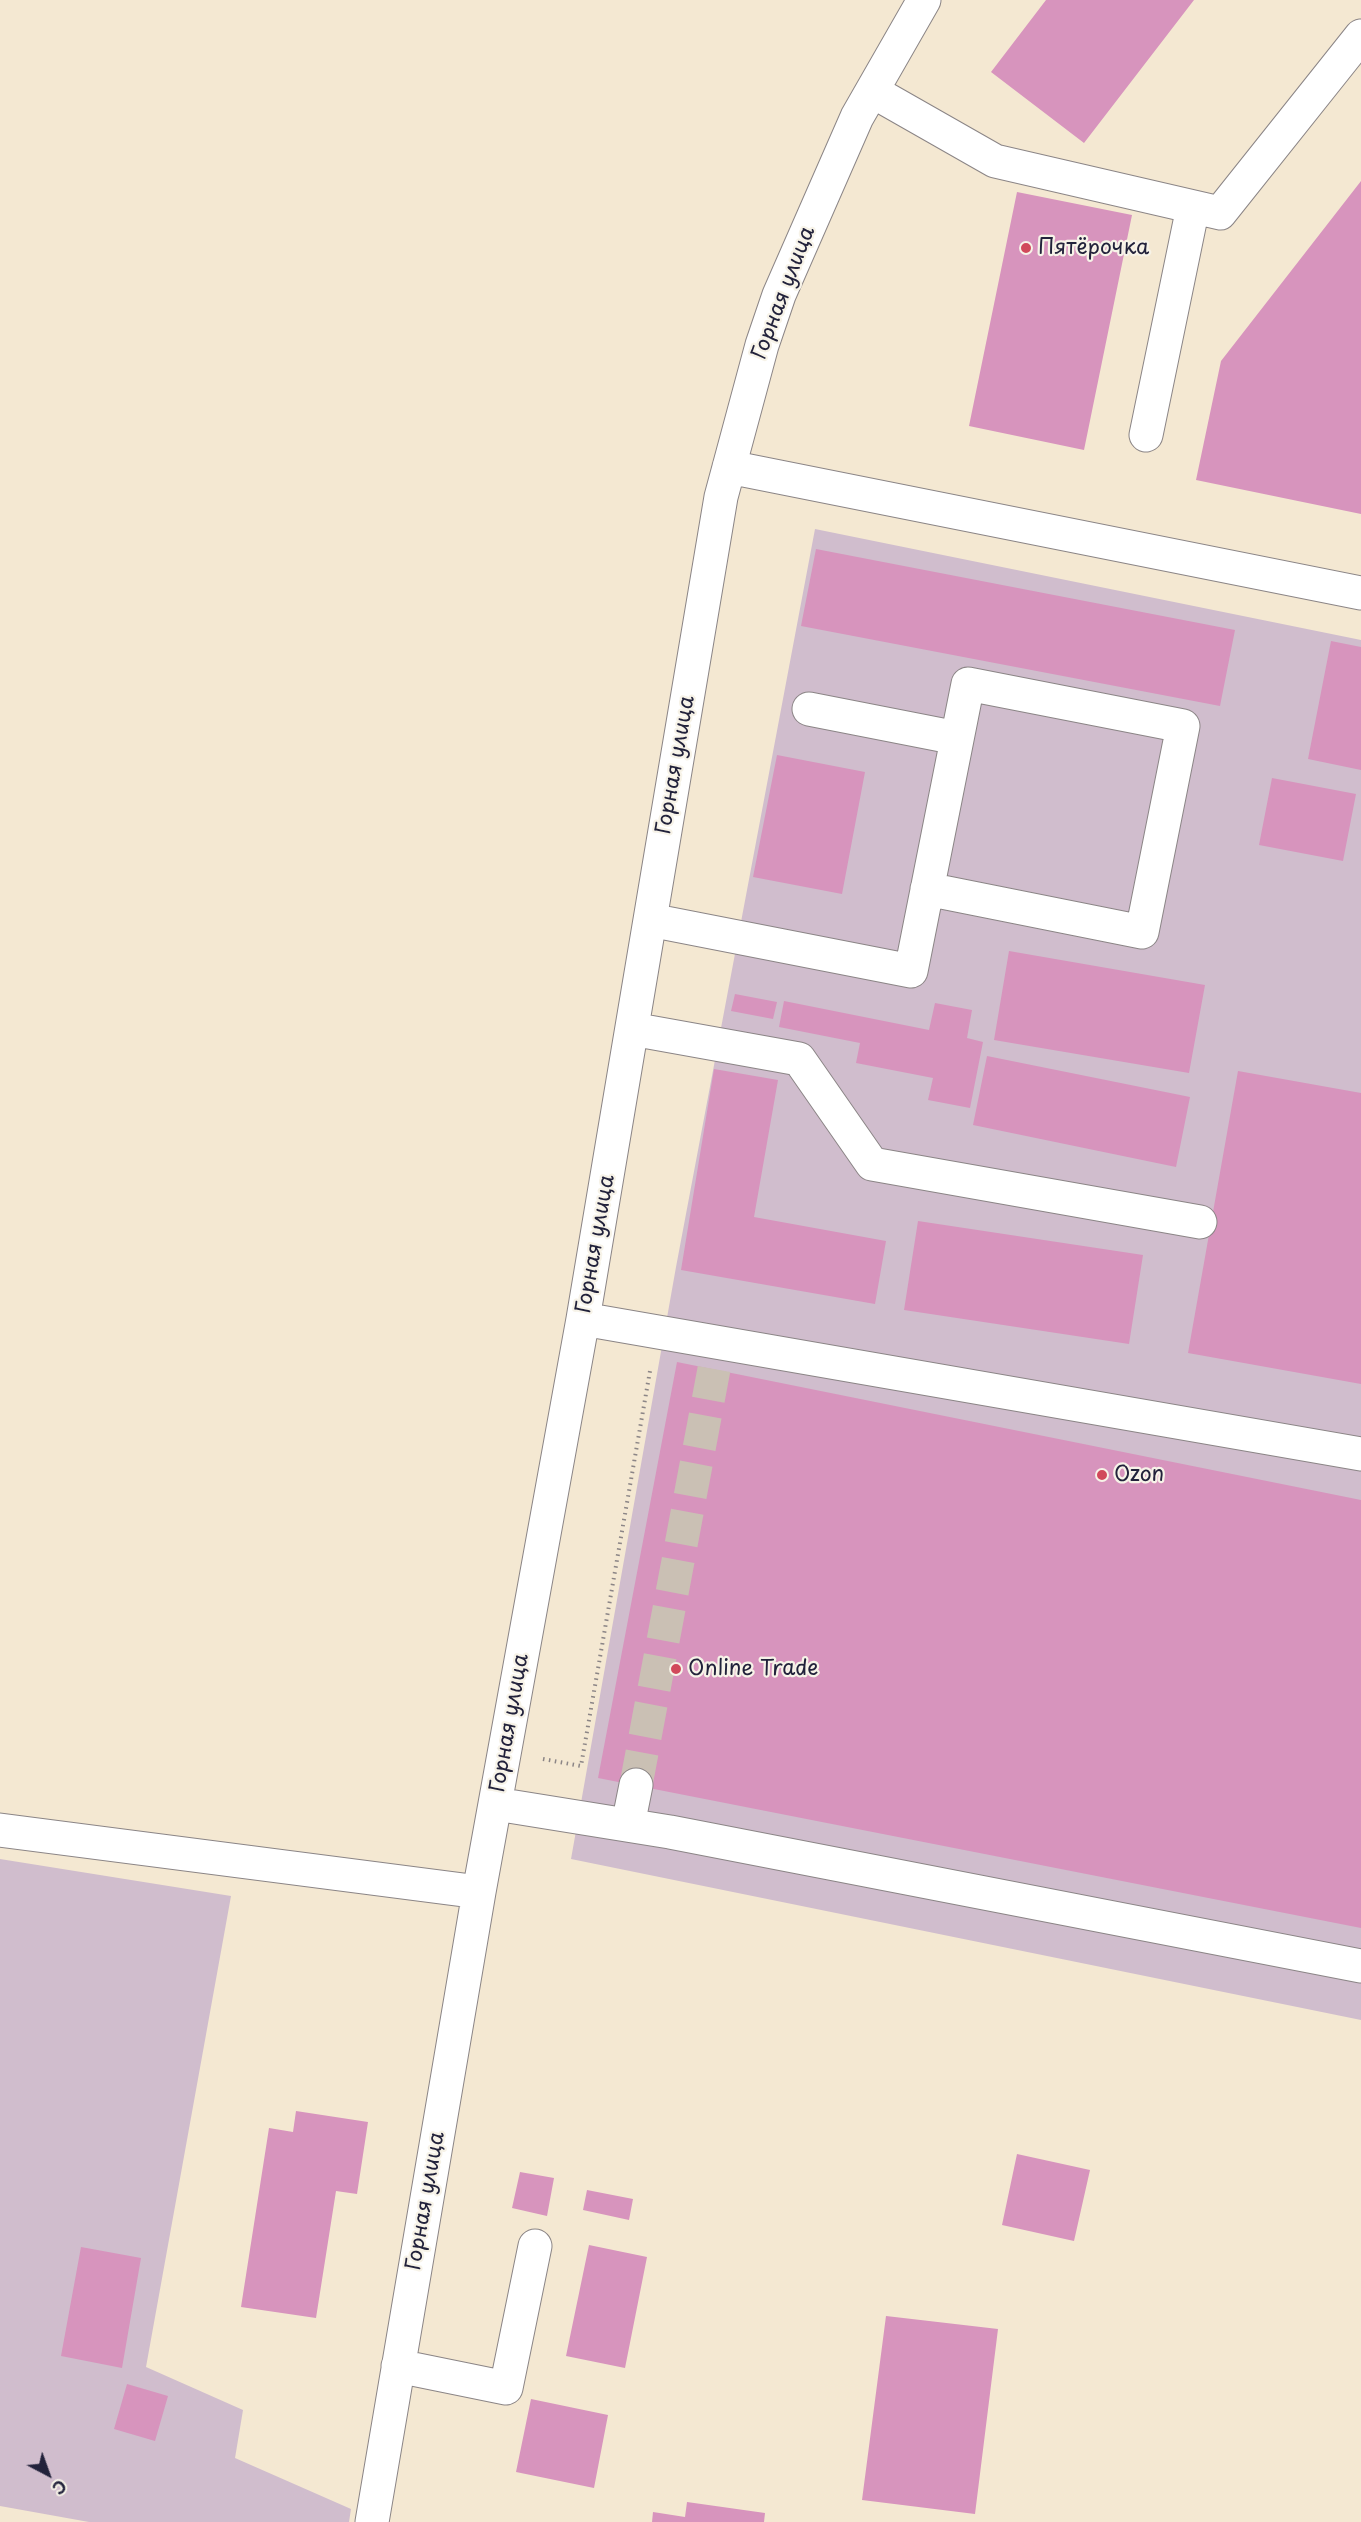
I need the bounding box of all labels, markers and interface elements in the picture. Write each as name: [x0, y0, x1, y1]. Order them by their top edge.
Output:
street label: Горная улица: [747, 223, 821, 363]
place label: Пятёрочка: [1038, 235, 1149, 261]
marker: Пятёрочка: [1019, 241, 1033, 255]
street label: Горная улица: [651, 694, 701, 836]
street label: Горная улица: [571, 1173, 621, 1315]
place label: Ozon: [1114, 1462, 1164, 1488]
marker: Ozon: [1095, 1468, 1109, 1482]
street label: Горная улица: [485, 1652, 535, 1794]
place label: Online Trade: [688, 1656, 818, 1682]
marker: Online Trade: [669, 1662, 683, 1676]
street label: Горная улица: [401, 2130, 451, 2272]
north arrow: [18, 2444, 78, 2504]
text: С: [47, 2475, 72, 2501]

